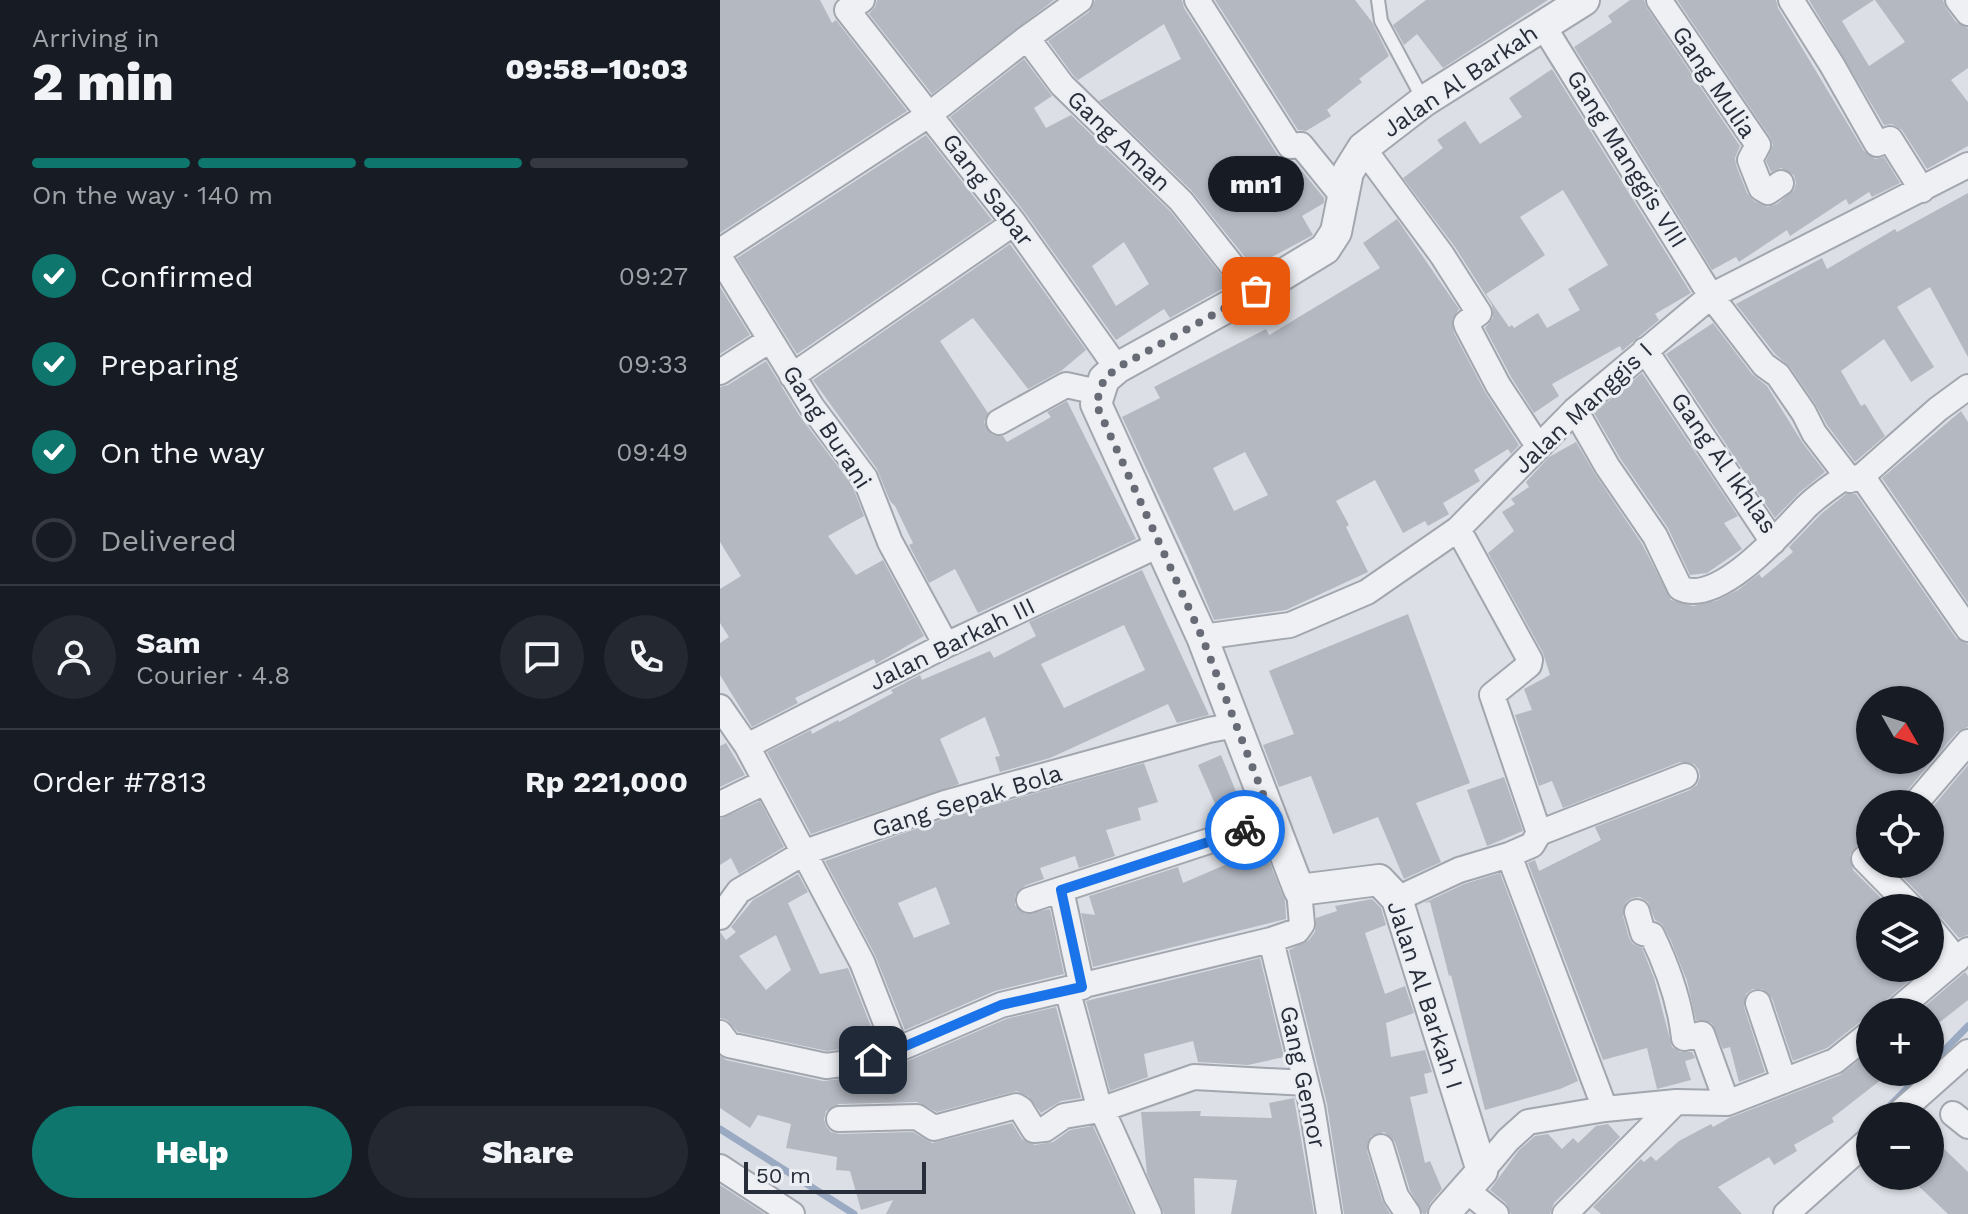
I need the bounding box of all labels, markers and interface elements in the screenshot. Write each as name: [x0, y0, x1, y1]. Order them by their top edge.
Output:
street label: Jalan Al Barkah: [1377, 19, 1543, 143]
street label: Gang Mulia: [1666, 21, 1762, 143]
text: Arriving in: [32, 23, 160, 53]
text: 09:58–10:03: [505, 51, 688, 86]
text: 2 min: [32, 52, 174, 113]
street label: Gang Manggis VIII: [1561, 65, 1693, 253]
street label: Gang Aman: [1061, 85, 1177, 197]
street label: Gang Sabar: [937, 128, 1040, 252]
callout: mn1: [1208, 155, 1304, 211]
text: mn1: [1230, 169, 1282, 199]
text: On the way · 140 m: [32, 180, 273, 210]
icon: check: [32, 254, 76, 298]
pin: [1222, 257, 1290, 325]
text: Confirmed: [100, 259, 254, 294]
text: 09:27: [619, 261, 688, 291]
icon: bag: [1234, 269, 1278, 313]
street label: Jalan Manggis I: [1508, 337, 1658, 479]
icon: check: [32, 342, 76, 386]
text: Preparing: [100, 347, 238, 382]
text: 09:33: [618, 349, 688, 379]
street label: Gang Burani: [777, 360, 877, 494]
street label: Gang Al Ikhlas: [1665, 387, 1783, 539]
icon: check: [32, 430, 76, 474]
text: On the way: [100, 435, 265, 470]
text: 09:49: [616, 437, 688, 467]
text: Delivered: [100, 523, 237, 558]
street label: Jalan Barkah III: [864, 592, 1040, 696]
button: person: [32, 615, 116, 699]
button: chat: [500, 615, 584, 699]
button: phone: [604, 615, 688, 699]
text: Sam: [136, 625, 201, 660]
text: Courier · 4.8: [136, 660, 290, 690]
north arrow: [1856, 686, 1944, 774]
map controls: [1856, 686, 1944, 1190]
street label: Gang Sepak Bola: [869, 759, 1065, 843]
text: Order #7813: [32, 764, 207, 799]
text: Rp 221,000: [525, 764, 688, 799]
courier: [1205, 790, 1285, 870]
button: locate: [1856, 790, 1944, 878]
icon: bike: [1223, 808, 1267, 852]
button: layers: [1856, 894, 1944, 982]
street label: Jalan Al Barkah I: [1381, 897, 1469, 1093]
button: +: [1856, 998, 1944, 1086]
street label: Gang Gemor: [1274, 1003, 1332, 1151]
pin: [839, 1026, 907, 1094]
icon: home: [851, 1038, 895, 1082]
button: −: [1856, 1102, 1944, 1190]
button: Help: [32, 1106, 352, 1198]
button: Share: [368, 1106, 688, 1198]
scale bar: [744, 1158, 926, 1194]
text: 50 m: [756, 1163, 811, 1188]

